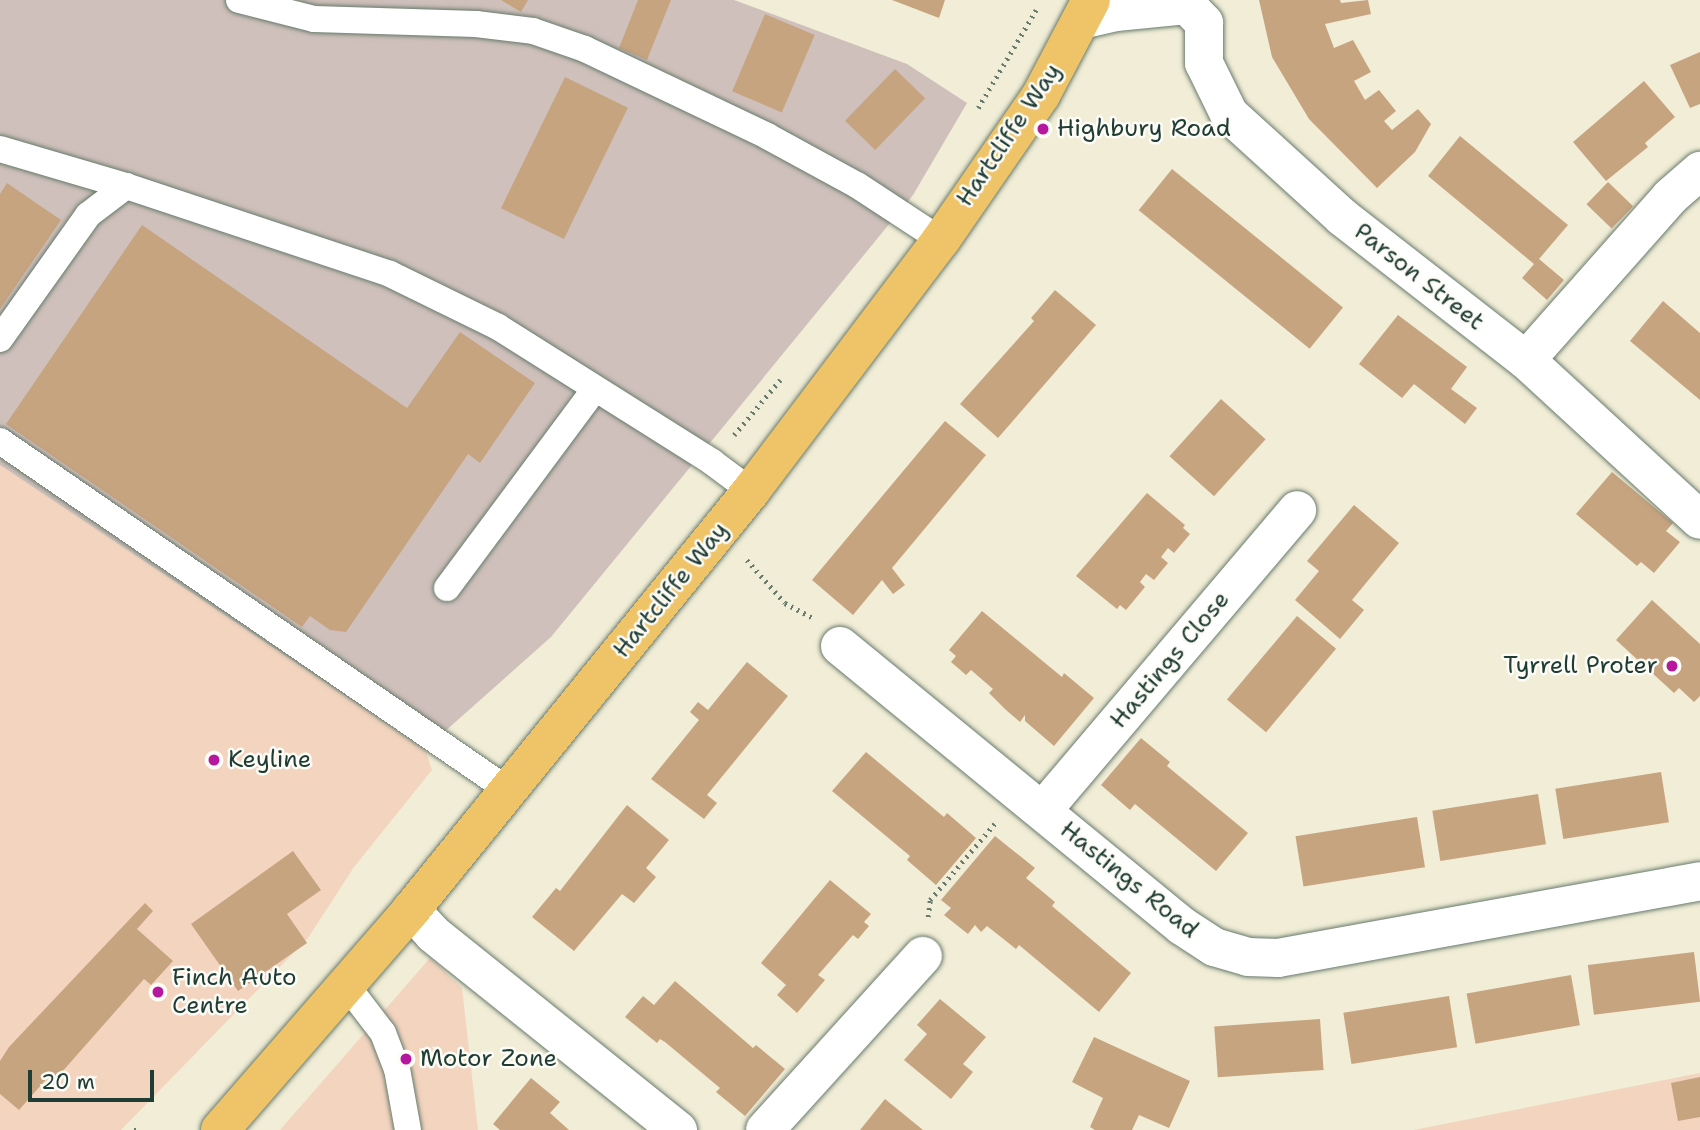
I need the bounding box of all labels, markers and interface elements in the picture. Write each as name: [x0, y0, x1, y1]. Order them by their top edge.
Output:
street label: Hartcliffe Way: [951, 58, 1067, 212]
place label: Highbury Road: [1057, 115, 1231, 143]
marker: Highbury Road: [1035, 121, 1051, 137]
street label: Parson Street: [1348, 217, 1490, 337]
street label: Hartcliffe Way: [607, 516, 735, 664]
street label: Hastings Close: [1104, 586, 1236, 734]
place label: Tyrrell Proter: [1503, 652, 1658, 680]
marker: Tyrrell Proter: [1664, 658, 1680, 674]
place label: Keyline: [228, 746, 311, 774]
marker: Keyline: [206, 752, 222, 768]
street label: Hastings Road: [1054, 816, 1204, 944]
place label: Finch Auto Centre: [172, 964, 296, 1020]
marker: Finch Auto Centre: [150, 984, 166, 1000]
place label: Motor Zone: [420, 1045, 557, 1073]
marker: Motor Zone: [398, 1051, 414, 1067]
scale bar: [32, 1056, 158, 1100]
text: 20 m: [41, 1068, 95, 1096]

